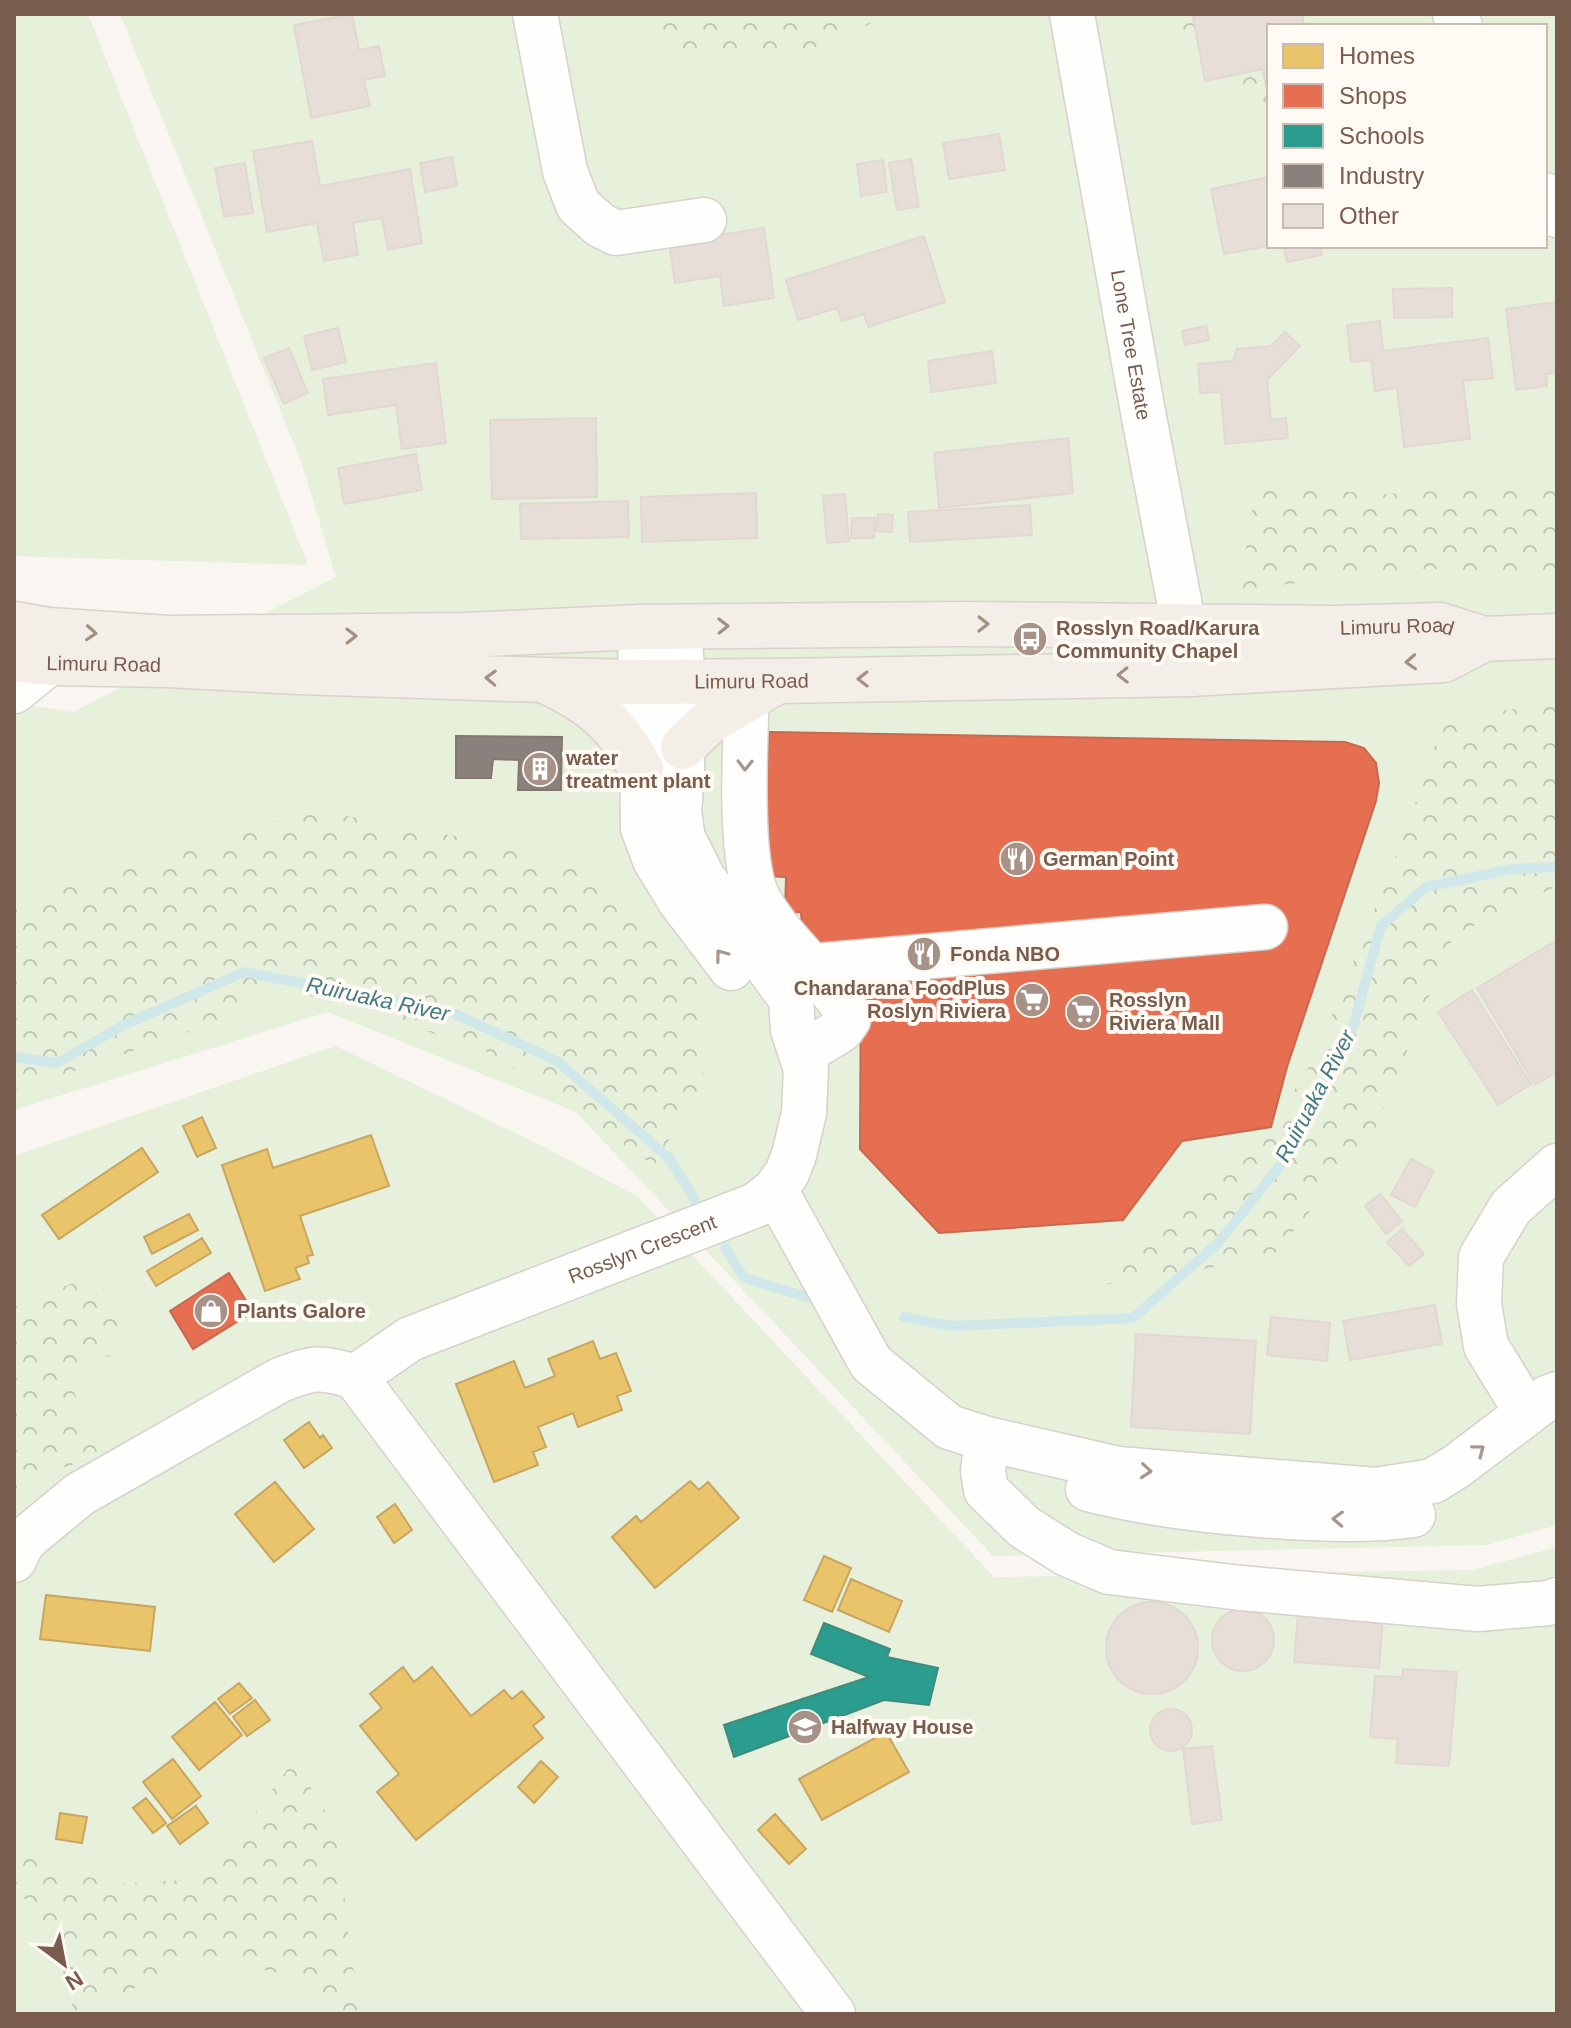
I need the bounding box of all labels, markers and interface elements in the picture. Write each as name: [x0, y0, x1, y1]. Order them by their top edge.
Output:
legend: [1267, 24, 1547, 248]
text: Homes: [1339, 42, 1415, 69]
text: Shops: [1339, 82, 1407, 109]
text: Schools: [1339, 122, 1424, 149]
text: Industry: [1339, 162, 1424, 189]
text: Other: [1339, 202, 1399, 229]
street label: Lone Tree Estate: [1107, 268, 1155, 422]
street label: Limuru Road: [1339, 614, 1457, 640]
one-way arrow: [977, 615, 990, 633]
place label: Rosslyn Road/Karura Community Chapel: [1056, 617, 1260, 662]
one-way arrow: [717, 618, 730, 635]
bus stop icon: Rosslyn Road/Karura Community Chapel: [1011, 620, 1049, 658]
one-way arrow: [85, 624, 98, 641]
one-way arrow: [345, 627, 358, 645]
street label: Limuru Road: [46, 652, 161, 676]
one-way arrow: [1404, 653, 1417, 670]
one-way arrow: [1116, 666, 1129, 684]
street label: Limuru Road: [694, 669, 809, 693]
one-way arrow: [484, 670, 497, 687]
one-way arrow: [856, 671, 869, 688]
place label: water treatment plant: [565, 747, 711, 792]
building icon: water treatment plant: [521, 750, 559, 788]
one-way arrow: [736, 759, 754, 772]
restaurant icon: German Point: [998, 840, 1036, 878]
place label: German Point: [1043, 848, 1174, 870]
restaurant icon: Fonda NBO: [905, 935, 943, 973]
place label: Fonda NBO: [950, 943, 1060, 965]
one-way arrow: [717, 949, 731, 964]
water label: Ruiruaka River: [304, 972, 453, 1027]
place label: Chandarana FoodPlus Roslyn Riviera: [794, 977, 1007, 1022]
supermarket icon: Chandarana FoodPlus Roslyn Riviera: [1013, 981, 1051, 1019]
place label: Rosslyn Riviera Mall: [1109, 989, 1220, 1034]
supermarket icon: Rosslyn Riviera Mall: [1064, 993, 1102, 1031]
water label: Ruiruaka River: [1270, 1024, 1361, 1166]
street label: Rosslyn Crescent: [565, 1210, 720, 1288]
shop icon: Plants Galore: [192, 1292, 230, 1330]
place label: Plants Galore: [237, 1300, 366, 1322]
one-way arrow: [1470, 1445, 1484, 1459]
one-way arrow: [1140, 1463, 1153, 1480]
one-way arrow: [1331, 1510, 1344, 1527]
school or university icon: Halfway House: [786, 1708, 824, 1746]
place label: Halfway House: [831, 1716, 973, 1738]
north arrow: [24, 1924, 104, 2004]
text: N: [61, 1966, 88, 1995]

